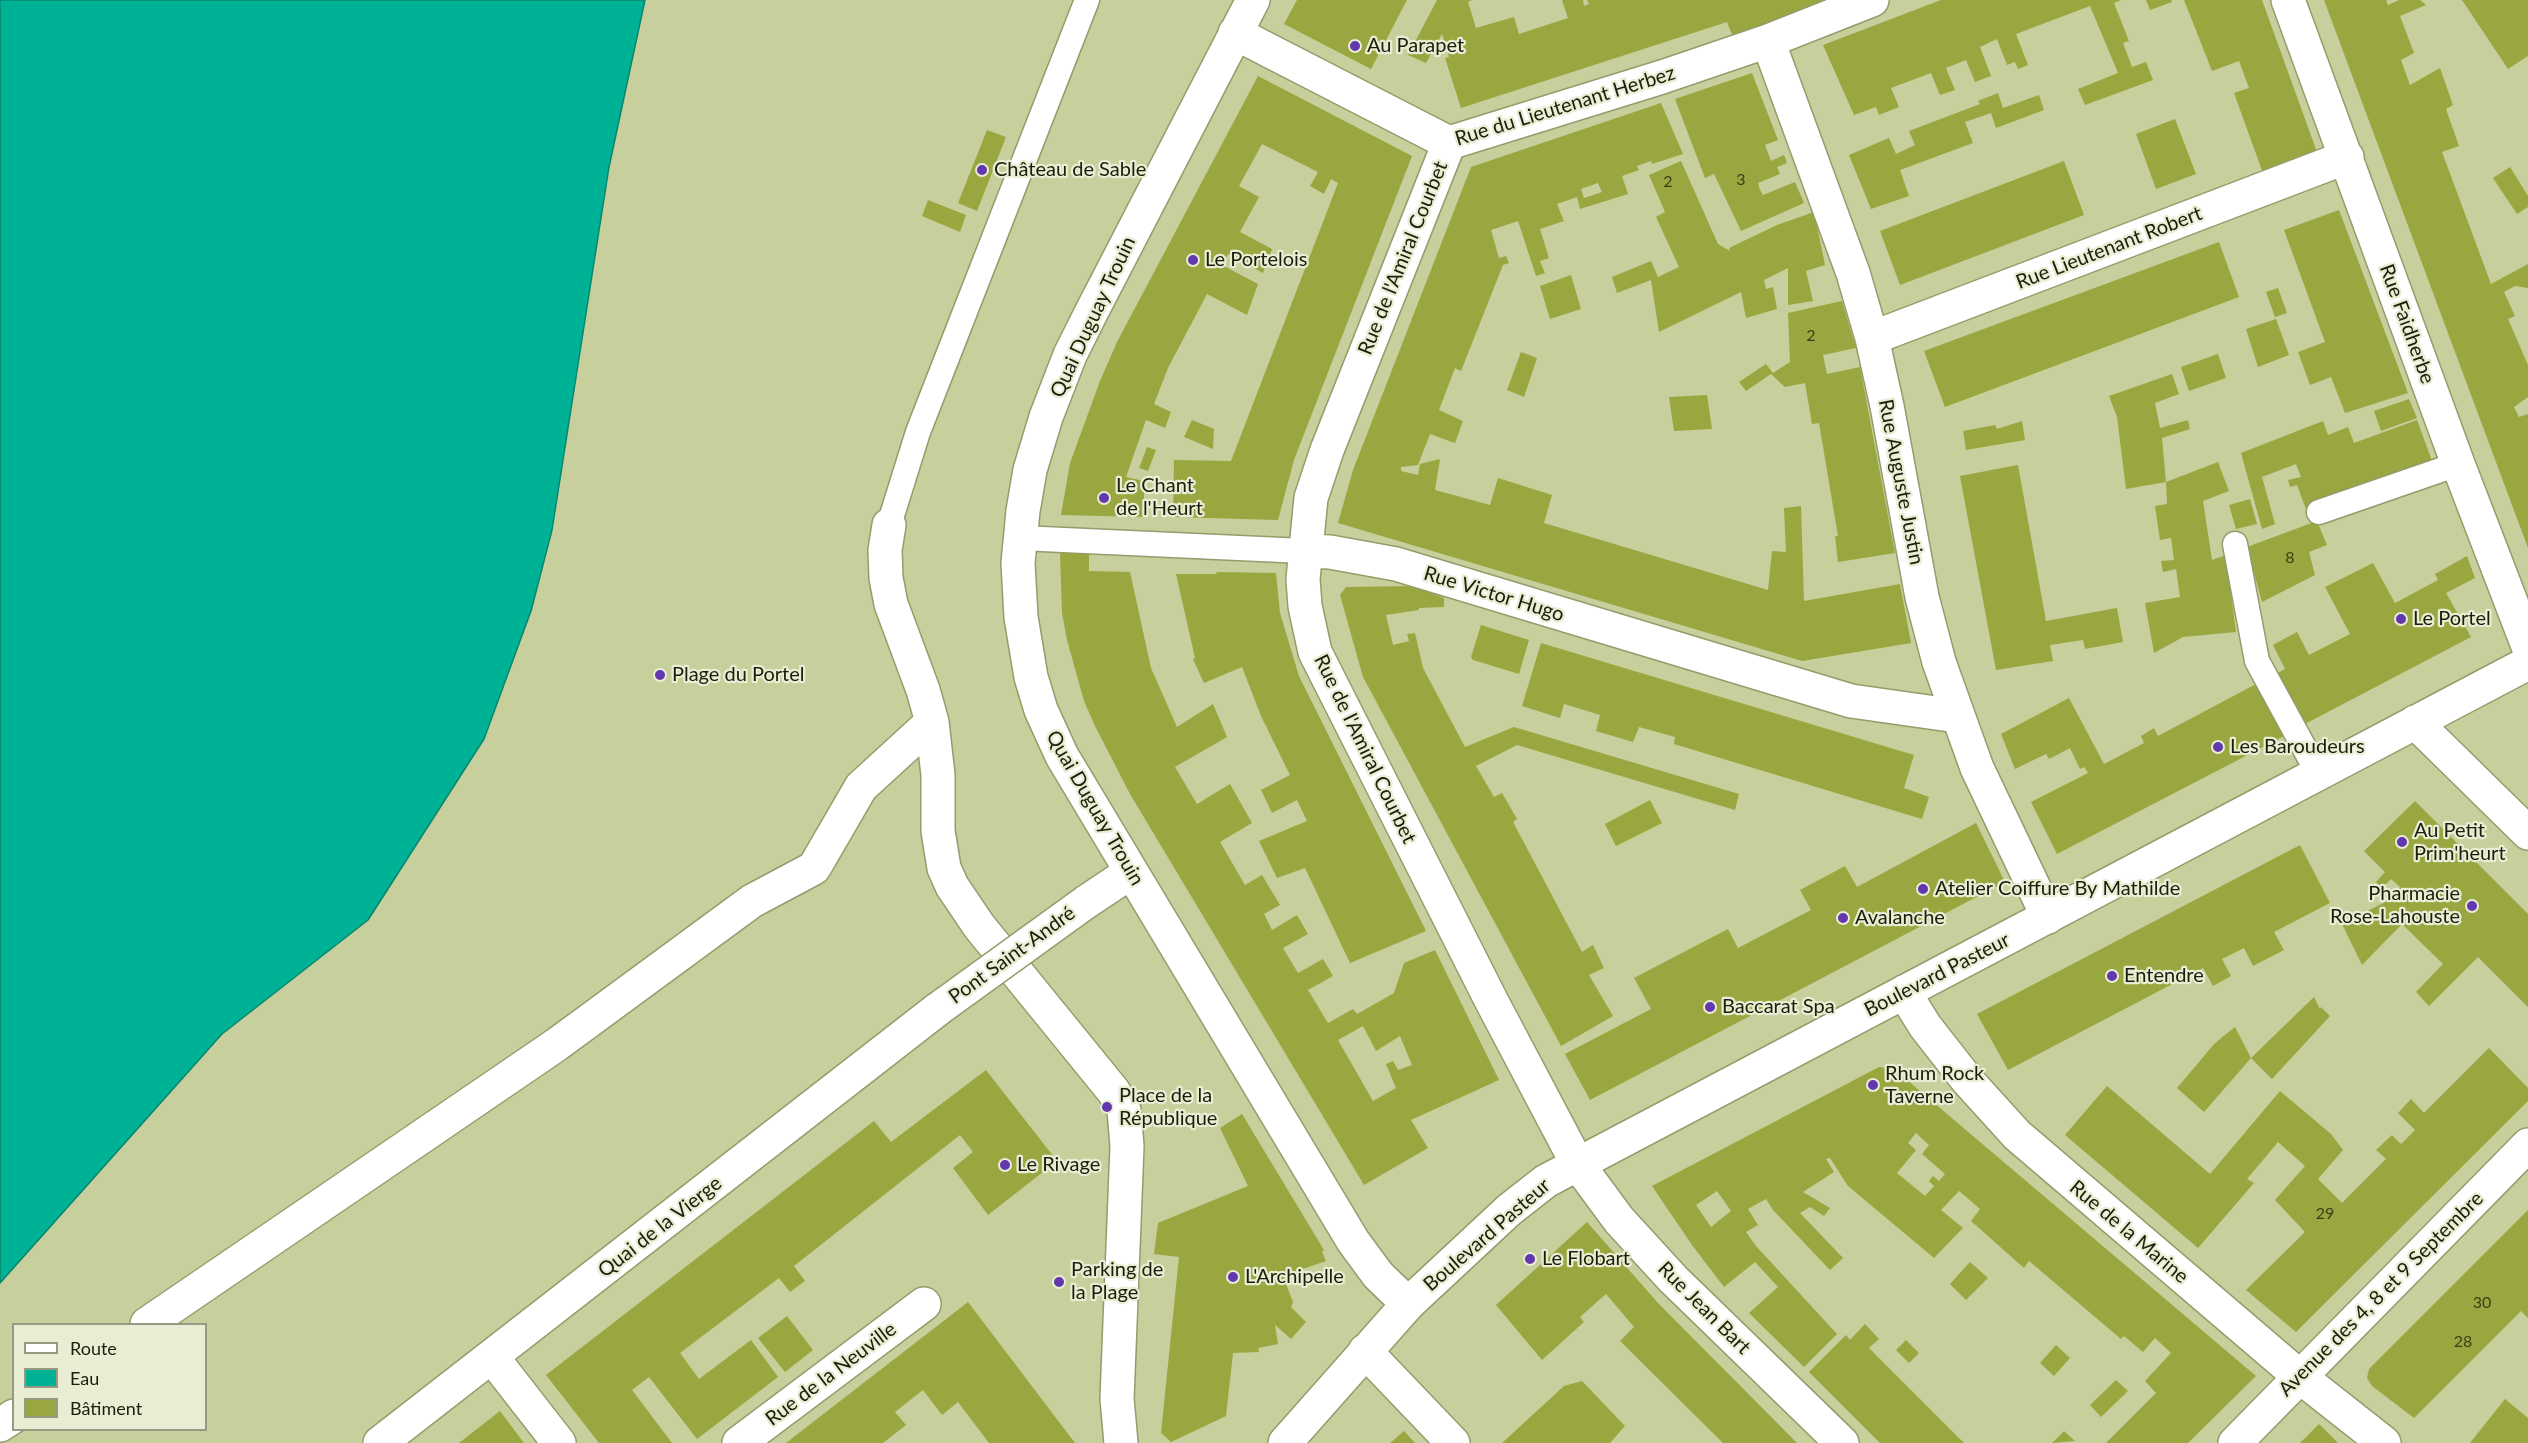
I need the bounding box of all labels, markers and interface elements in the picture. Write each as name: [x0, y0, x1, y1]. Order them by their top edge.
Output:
place label: Au Parapet: [1367, 34, 1464, 58]
marker: Au Parapet: [1348, 39, 1362, 53]
street label: Rue du Lieutenant Herbez: [1452, 61, 1678, 151]
place label: Château de Sable: [994, 158, 1146, 182]
street label: Rue de l'Amiral Courbet: [1353, 158, 1453, 358]
marker: Château de Sable: [975, 163, 989, 177]
house number: 3: [1736, 170, 1746, 190]
house number: 2: [1663, 172, 1673, 192]
street label: Rue Lieutenant Robert: [2013, 201, 2205, 295]
street label: Quai Duguay Trouin: [1045, 233, 1141, 401]
place label: Le Portelois: [1205, 248, 1308, 272]
marker: Le Portelois: [1186, 253, 1200, 267]
street label: Rue Faidherbe: [2374, 261, 2440, 387]
house number: 2: [1806, 326, 1816, 346]
street label: Rue Auguste Justin: [1873, 397, 1929, 567]
place label: Le Chant de l'Heurt: [1116, 474, 1203, 521]
marker: Le Chant de l'Heurt: [1097, 491, 1111, 505]
house number: 8: [2285, 548, 2295, 568]
street label: Rue Victor Hugo: [1421, 561, 1567, 627]
place label: Le Portel: [2413, 607, 2491, 631]
marker: Le Portel: [2394, 612, 2408, 626]
street label: Rue de l'Amiral Courbet: [1309, 651, 1421, 847]
place label: Plage du Portel: [672, 663, 804, 687]
marker: Plage du Portel: [653, 668, 667, 682]
street label: Quai Duguay Trouin: [1041, 726, 1149, 890]
place label: Les Baroudeurs: [2230, 735, 2365, 759]
marker: Les Baroudeurs: [2211, 740, 2225, 754]
place label: Au Petit Prim'heurt: [2414, 819, 2506, 866]
marker: Au Petit Prim'heurt: [2395, 835, 2409, 849]
place label: Atelier Coiffure By Mathilde: [1935, 877, 2180, 901]
marker: Atelier Coiffure By Mathilde: [1916, 882, 1930, 896]
place label: Pharmacie Rose-Lahouste: [2330, 882, 2460, 929]
marker: Pharmacie Rose-Lahouste: [2465, 899, 2479, 913]
street label: Pont Saint-André: [944, 901, 1080, 1009]
place label: Avalanche: [1855, 906, 1945, 930]
marker: Avalanche: [1836, 911, 1850, 925]
street label: Boulevard Pasteur: [1860, 928, 2014, 1022]
place label: Entendre: [2124, 964, 2204, 988]
marker: Entendre: [2105, 969, 2119, 983]
place label: Baccarat Spa: [1722, 995, 1835, 1019]
marker: Baccarat Spa: [1703, 1000, 1717, 1014]
place label: Rhum Rock Taverne: [1885, 1062, 1984, 1109]
marker: Rhum Rock Taverne: [1866, 1078, 1880, 1092]
place label: Place de la République: [1119, 1084, 1217, 1131]
marker: Place de la République: [1100, 1100, 1114, 1114]
place label: Le Rivage: [1017, 1153, 1100, 1177]
marker: Le Rivage: [998, 1158, 1012, 1172]
street label: Quai de la Vierge: [593, 1171, 727, 1283]
street label: Boulevard Pasteur: [1419, 1173, 1555, 1297]
street label: Rue de la Marine: [2065, 1175, 2193, 1289]
street label: Avenue des 4, 8 et 9 Septembre: [2274, 1187, 2488, 1401]
house number: 29: [2316, 1204, 2334, 1224]
place label: Le Flobart: [1542, 1247, 1630, 1271]
marker: Le Flobart: [1523, 1252, 1537, 1266]
street label: Rue Jean Bart: [1653, 1257, 1755, 1359]
place label: Parking de la Plage: [1071, 1258, 1163, 1305]
place label: L'Archipelle: [1245, 1265, 1344, 1289]
marker: L'Archipelle: [1226, 1270, 1240, 1284]
marker: Parking de la Plage: [1052, 1275, 1066, 1289]
house number: 30: [2473, 1293, 2491, 1313]
street label: Rue de la Neuville: [761, 1317, 901, 1431]
legend: [12, 1323, 207, 1431]
house number: 28: [2454, 1332, 2472, 1352]
text: Route: [70, 1337, 117, 1359]
text: Eau: [70, 1367, 99, 1389]
text: Bâtiment: [70, 1397, 142, 1419]

